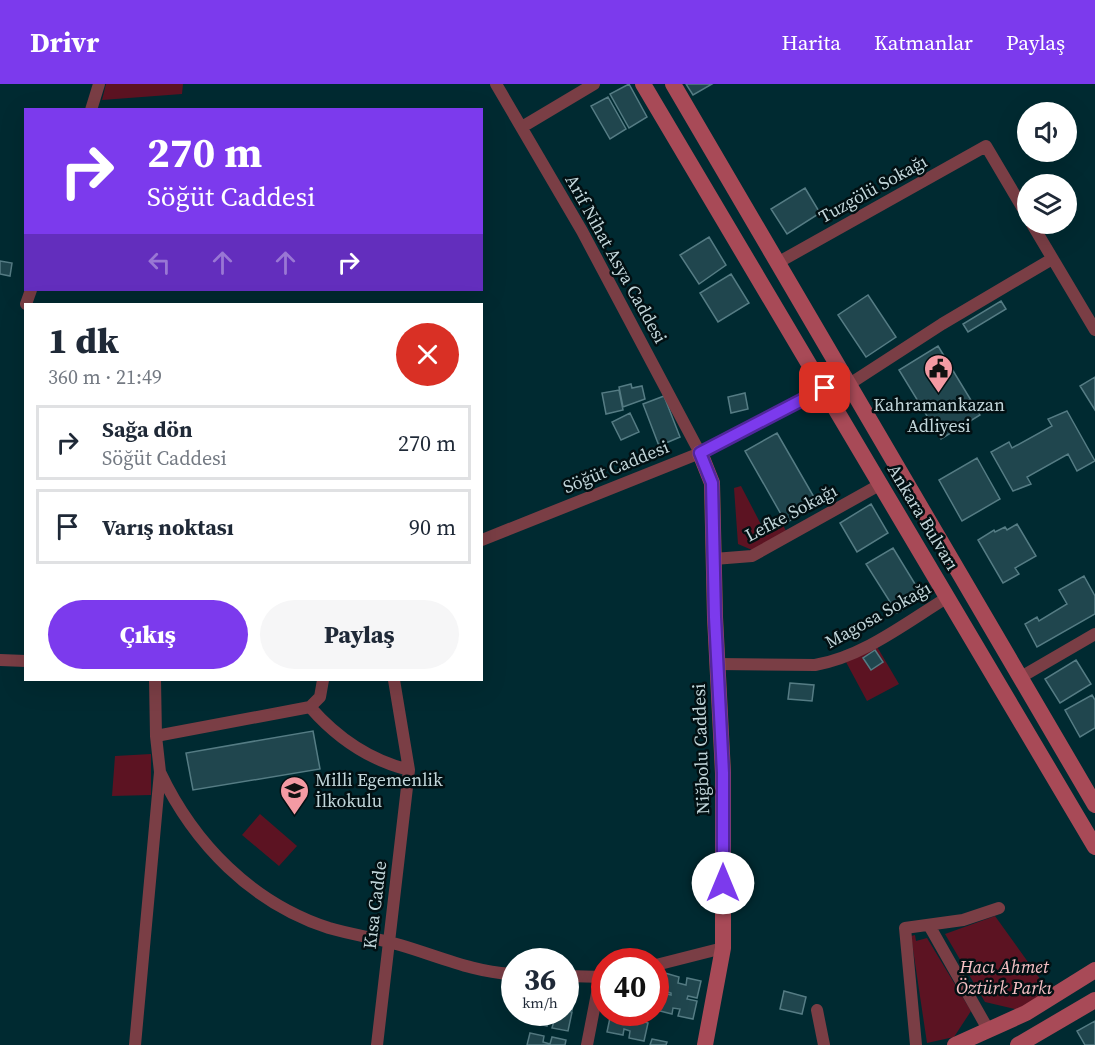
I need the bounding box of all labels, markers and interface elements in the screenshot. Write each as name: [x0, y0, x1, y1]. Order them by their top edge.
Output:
text: Drivr: [30, 23, 99, 61]
text: Harita: [782, 28, 841, 57]
text: Katmanlar: [874, 28, 973, 57]
text: Paylaş: [1006, 28, 1065, 57]
map controls: [1017, 102, 1077, 234]
button: sound: [1017, 102, 1077, 162]
text: 270 m: [147, 123, 262, 181]
icon: right: [48, 132, 126, 210]
street label: Tuzgölü Sokağı: [814, 148, 931, 229]
street label: Arif Nihat Asya Caddesi: [560, 170, 673, 348]
button: layers: [1017, 174, 1077, 234]
text: Söğüt Caddesi: [147, 178, 315, 215]
icon: left: [143, 246, 176, 279]
icon: ahead: [206, 246, 239, 279]
icon: ahead: [269, 246, 302, 279]
icon: right: [332, 246, 365, 279]
text: 1 dk: [48, 316, 119, 365]
button: close: [396, 323, 459, 386]
public building icon: Kahramankazan Adliyesi: [923, 352, 955, 394]
pin: [799, 362, 850, 413]
text: 360 m · 21:49: [48, 363, 162, 391]
icon: arrive: [808, 371, 841, 404]
place label: Kahramankazan Adliyesi: [873, 392, 1005, 438]
text: Sağa dön: [102, 414, 192, 444]
icon: right: [51, 426, 84, 459]
text: 270 m: [398, 428, 456, 458]
street label: Söğüt Caddesi: [559, 434, 673, 499]
text: Söğüt Caddesi: [102, 444, 227, 472]
street label: Ankara Bulvarı: [882, 459, 965, 575]
street label: Lefke Sokağı: [740, 478, 841, 547]
icon: arrive: [51, 510, 84, 543]
text: Varış noktası: [102, 512, 234, 542]
text: 90 m: [409, 512, 456, 542]
street label: Magosa Sokağı: [820, 575, 935, 654]
button: Çıkış: [48, 600, 248, 669]
button: Paylaş: [260, 600, 459, 669]
street label: Niğbolu Caddesi: [686, 683, 715, 815]
place label: Milli Egemenlik İlkokulu: [315, 767, 443, 813]
school or university icon: Milli Egemenlik İlkokulu: [278, 774, 310, 816]
position arrow: [691, 851, 755, 915]
street label: Kısa Cadde: [357, 859, 392, 950]
speed limit sign: 40: [591, 948, 669, 1026]
park label: Hacı Ahmet Öztürk Parkı: [956, 954, 1052, 1000]
text: 36: [524, 959, 556, 1000]
text: km/h: [522, 992, 558, 1013]

